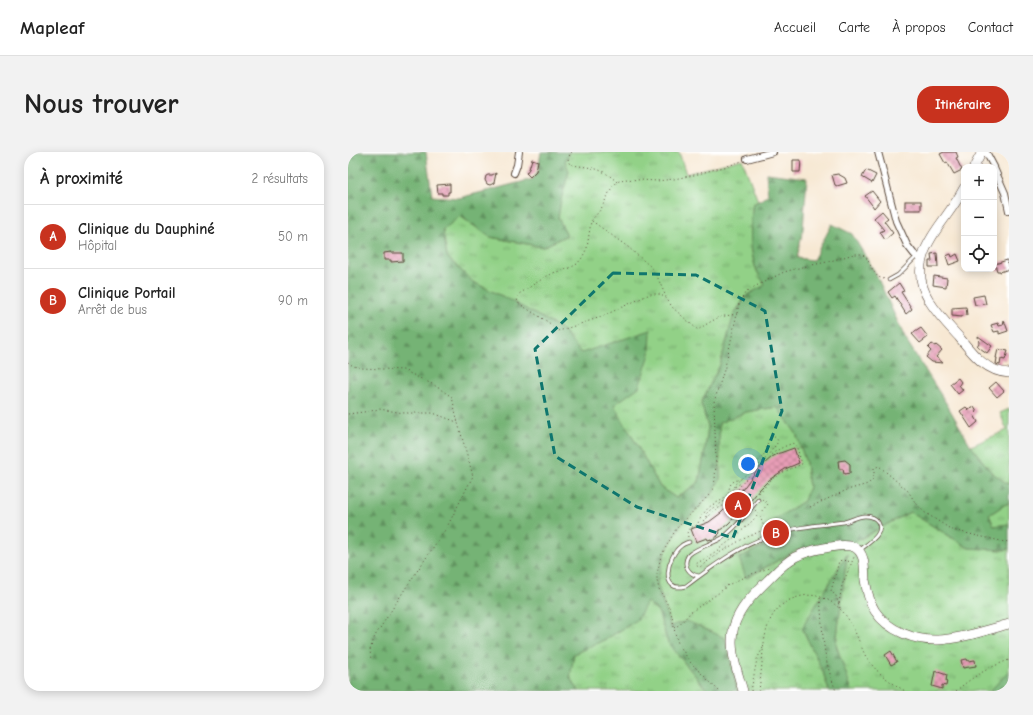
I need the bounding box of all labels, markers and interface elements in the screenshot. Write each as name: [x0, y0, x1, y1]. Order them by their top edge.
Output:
text: Mapleaf: [20, 17, 84, 39]
text: Accueil: [774, 19, 816, 36]
text: Carte: [838, 19, 870, 36]
text: À propos: [892, 19, 946, 36]
text: Contact: [968, 19, 1013, 36]
button: Itinéraire: [917, 86, 1009, 123]
text: Nous trouver: [24, 88, 179, 120]
map controls: [961, 164, 997, 272]
button: +: [961, 164, 997, 200]
text: À proximité: [40, 169, 123, 188]
text: 2 résultats: [252, 171, 308, 186]
button: −: [961, 200, 997, 236]
text: Clinique du Dauphiné: [78, 220, 215, 238]
text: A: [49, 229, 57, 244]
text: 50 m: [278, 229, 308, 244]
button: locate: [961, 236, 997, 272]
text: Hôpital: [78, 238, 117, 253]
text: Clinique Portail: [78, 284, 176, 302]
text: B: [49, 293, 57, 308]
text: 90 m: [278, 293, 308, 308]
text: Arrêt de bus: [78, 302, 147, 317]
your location: [738, 454, 758, 474]
pin: A: [725, 490, 751, 520]
pin: B: [763, 518, 789, 548]

